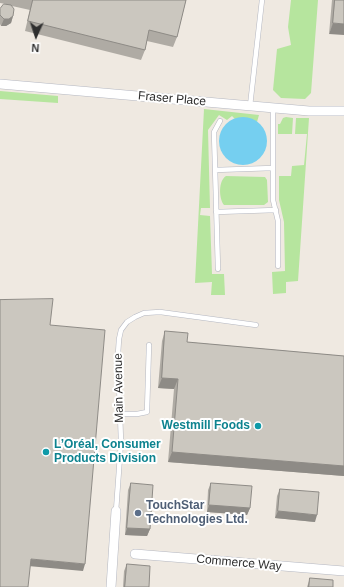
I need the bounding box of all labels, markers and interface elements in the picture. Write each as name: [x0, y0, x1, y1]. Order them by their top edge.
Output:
north arrow: [16, 16, 56, 56]
text: N: [31, 42, 40, 54]
street label: Fraser Place: [137, 89, 207, 109]
street label: Main Avenue: [111, 353, 127, 423]
place label: Westmill Foods: [162, 419, 250, 433]
marker: Westmill Foods: [253, 421, 263, 431]
place label: L’Oréal, Consumer Products Division: [54, 438, 161, 466]
marker: L’Oréal, Consumer Products Division: [41, 447, 51, 457]
place label: TouchStar Technologies Ltd.: [146, 499, 248, 527]
marker: TouchStar Technologies Ltd.: [133, 508, 143, 518]
street label: Commerce Way: [196, 552, 282, 574]

